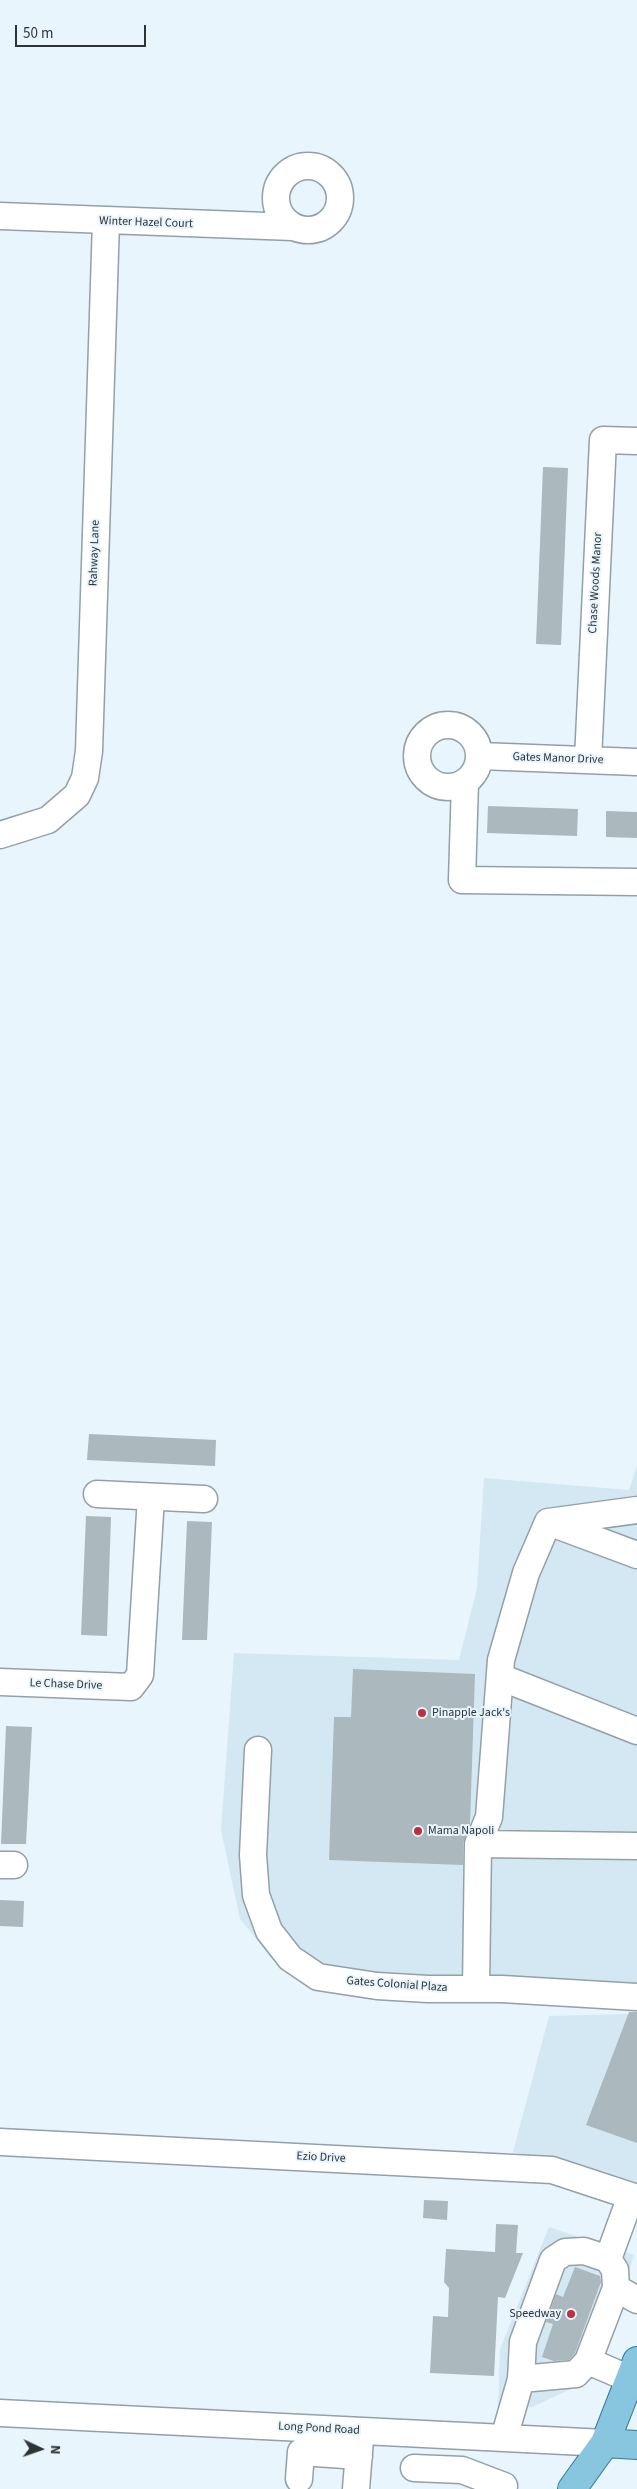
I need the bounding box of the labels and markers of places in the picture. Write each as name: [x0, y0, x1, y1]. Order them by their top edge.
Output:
place label: Pinapple Jack's: [432, 1706, 510, 1720]
marker: Pinapple Jack's: [416, 1707, 428, 1719]
place label: Mama Napoli: [428, 1824, 494, 1838]
marker: Mama Napoli: [412, 1825, 424, 1837]
place label: Speedway: [509, 2307, 561, 2321]
marker: Speedway: [565, 2308, 577, 2320]

